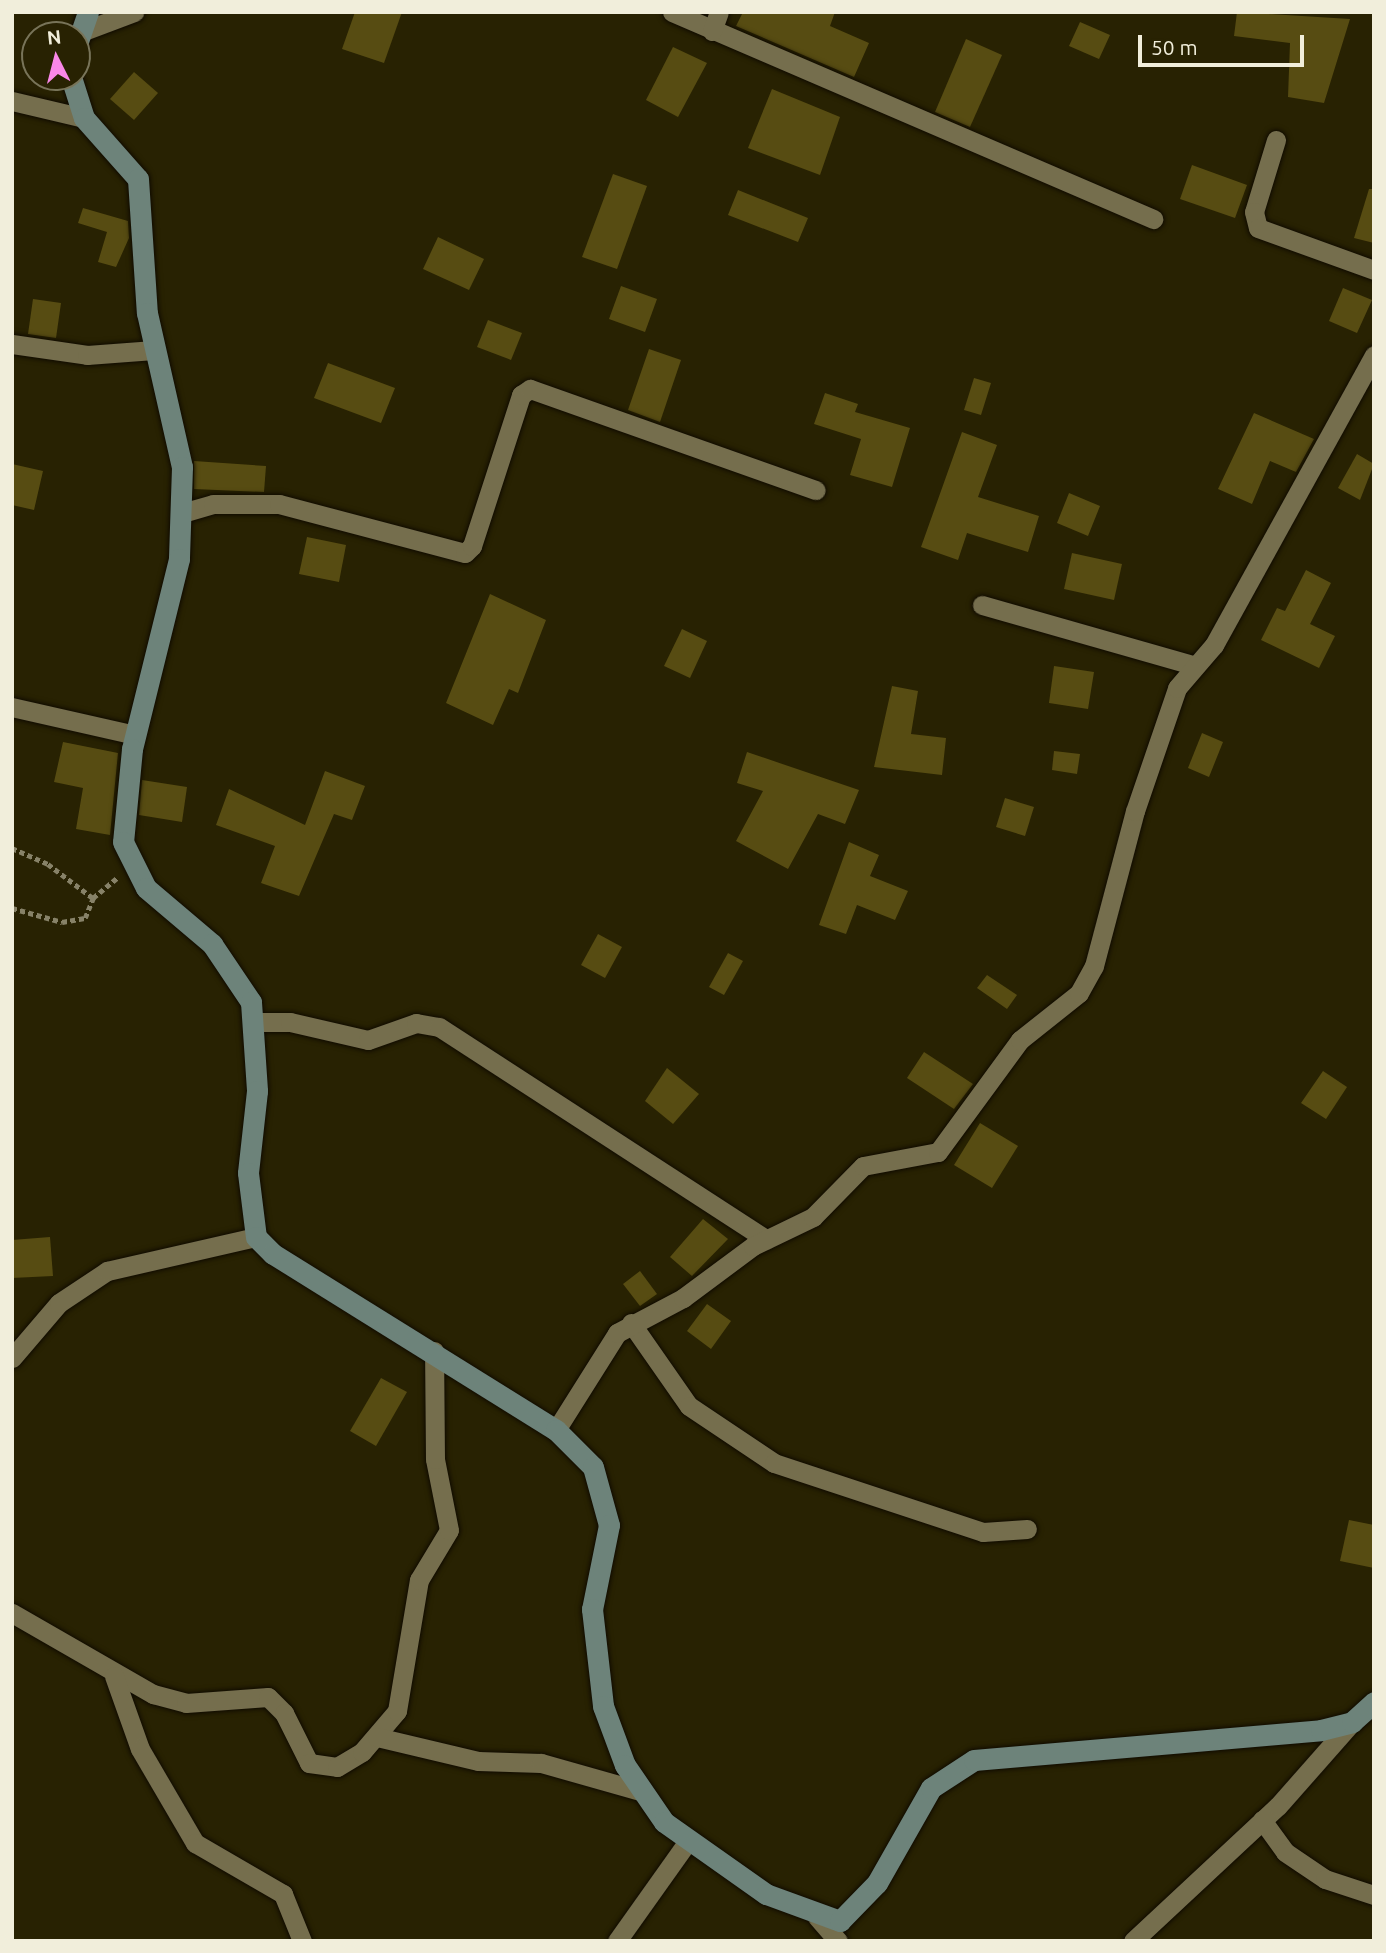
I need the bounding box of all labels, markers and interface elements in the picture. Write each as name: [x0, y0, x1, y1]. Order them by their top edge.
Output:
north arrow: [21, 21, 91, 91]
scale bar: [1141, 21, 1307, 65]
text: N: [46, 25, 62, 49]
text: 50 m: [1151, 35, 1198, 59]

